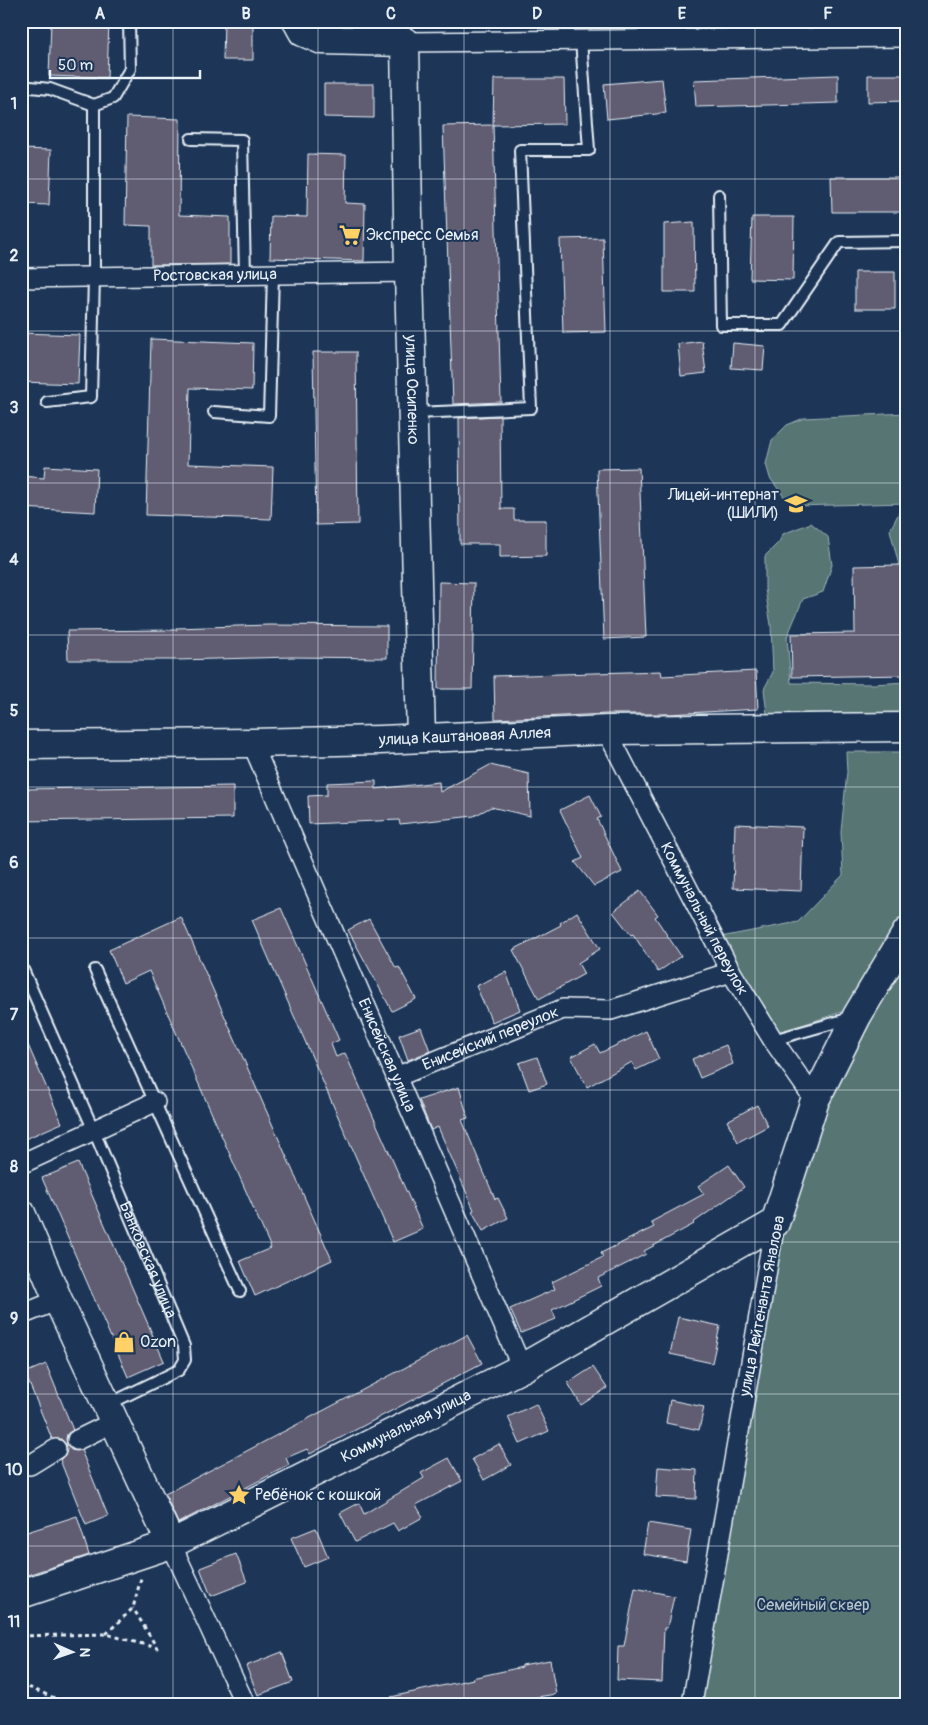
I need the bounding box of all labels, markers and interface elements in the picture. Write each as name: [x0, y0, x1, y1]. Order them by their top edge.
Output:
text: A: [95, 4, 106, 24]
text: B: [241, 4, 251, 24]
text: C: [386, 4, 396, 24]
text: D: [532, 4, 542, 24]
text: E: [678, 4, 687, 24]
text: F: [823, 4, 833, 24]
scale bar: [50, 48, 200, 80]
text: 50 m: [58, 56, 93, 75]
text: 1: [11, 94, 17, 114]
supermarket icon: Экспресс Семья: [337, 222, 363, 248]
place label: Экспресс Семья: [366, 225, 478, 245]
text: 2: [10, 246, 19, 266]
street label: Ростовская улица: [153, 264, 277, 286]
street label: улица Осипенко: [401, 334, 423, 445]
text: 3: [10, 398, 19, 418]
place label: Лицей-интернат (ШИЛИ): [667, 485, 779, 523]
school or university icon: Лицей-интернат (ШИЛИ): [783, 491, 809, 517]
text: 4: [9, 550, 19, 570]
text: 5: [10, 701, 19, 721]
street label: улица Каштановая Аллея: [377, 723, 551, 750]
street label: Коммунальный переулок: [656, 839, 753, 999]
text: 6: [9, 853, 19, 873]
street label: Енисейская улица: [353, 995, 420, 1115]
street label: Енисейский переулок: [419, 1002, 562, 1075]
text: 7: [10, 1005, 19, 1025]
text: 8: [10, 1157, 18, 1177]
street label: Банковская улица: [115, 1199, 181, 1321]
street label: улица Лейтенанта Яналова: [734, 1214, 789, 1399]
text: 9: [10, 1309, 18, 1329]
shop icon: Ozon: [111, 1329, 137, 1355]
place label: Ozon: [140, 1332, 176, 1352]
street label: Коммунальная улица: [337, 1385, 475, 1467]
text: 10: [5, 1460, 23, 1480]
place icon: Ребёнок с кошкой: [226, 1482, 252, 1508]
place label: Ребёнок с кошкой: [255, 1485, 381, 1505]
park label: Семейный сквер: [757, 1595, 870, 1615]
text: 11: [8, 1612, 20, 1632]
north arrow: [48, 1628, 98, 1678]
text: N: [76, 1647, 93, 1657]

